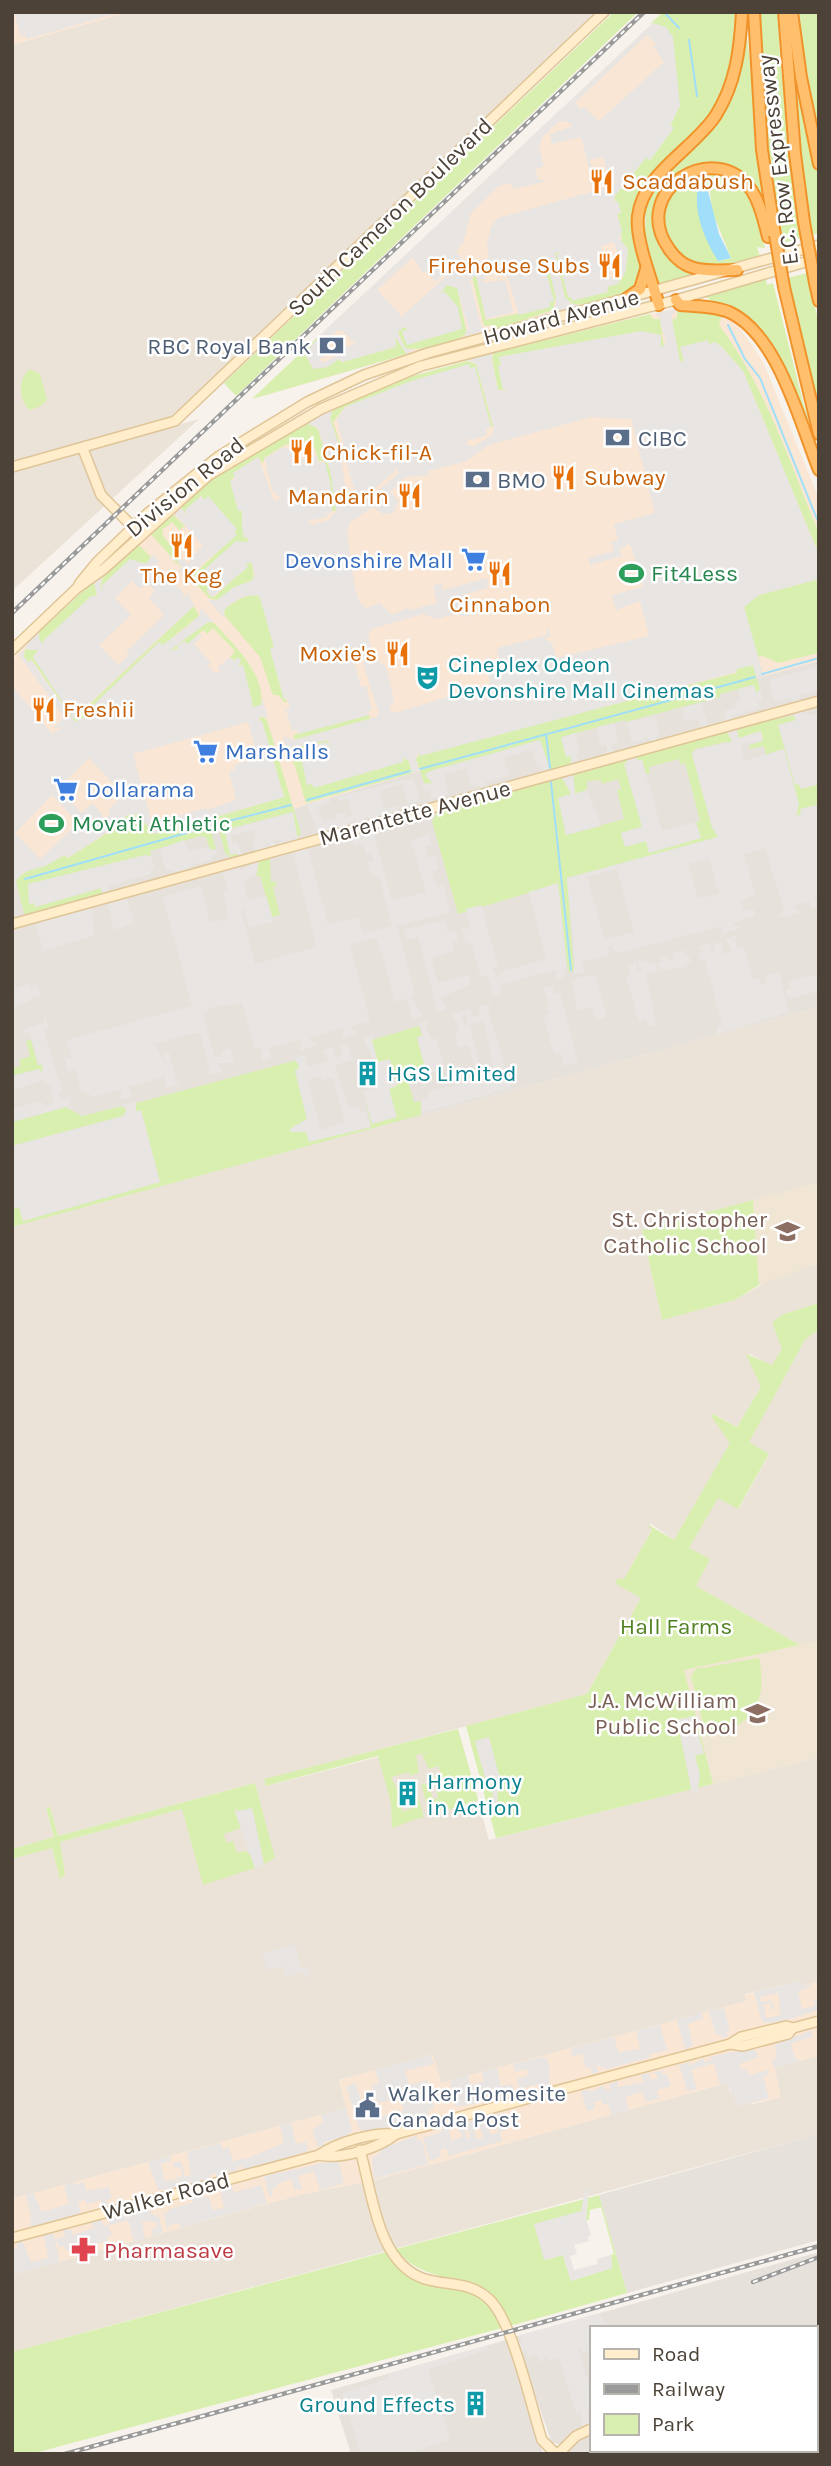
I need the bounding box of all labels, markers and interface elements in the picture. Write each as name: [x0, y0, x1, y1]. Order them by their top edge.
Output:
street label: E.C. Row Expressway: [752, 53, 804, 267]
street label: South Cameron Boulevard: [282, 112, 498, 322]
restaurant icon: Scaddabush: [588, 167, 616, 195]
place label: Scaddabush: [622, 168, 754, 195]
restaurant icon: Firehouse Subs: [596, 251, 624, 279]
place label: Firehouse Subs: [428, 252, 590, 279]
street label: Howard Avenue: [480, 283, 642, 351]
bank icon: RBC Royal Bank: [317, 332, 345, 360]
place label: RBC Royal Bank: [147, 333, 311, 360]
bank icon: CIBC: [604, 424, 632, 452]
place label: CIBC: [638, 425, 687, 452]
street label: Division Road: [120, 431, 250, 543]
restaurant icon: Chick-fil-A: [288, 438, 316, 466]
place label: Chick-fil-A: [322, 439, 432, 466]
restaurant icon: Subway: [550, 463, 578, 491]
place label: Subway: [584, 464, 666, 491]
bank icon: BMO: [463, 466, 491, 494]
place label: BMO: [497, 467, 546, 494]
restaurant icon: Mandarin: [395, 482, 423, 510]
place label: Mandarin: [288, 483, 389, 510]
restaurant icon: The Keg: [167, 531, 195, 559]
supermarket icon: Devonshire Mall: [459, 546, 487, 574]
place label: Devonshire Mall: [285, 547, 453, 574]
sports icon: Fit4Less: [617, 559, 645, 587]
restaurant icon: Cinnabon: [486, 560, 514, 588]
place label: Fit4Less: [651, 560, 738, 587]
place label: The Keg: [140, 562, 222, 589]
place label: Cinnabon: [449, 591, 551, 618]
restaurant icon: Moxie's: [383, 639, 411, 667]
place label: Moxie's: [299, 640, 377, 667]
place label: Cineplex Odeon Devonshire Mall Cinemas: [448, 651, 715, 704]
theatre icon: Cineplex Odeon Devonshire Mall Cinemas: [414, 663, 442, 691]
restaurant icon: Freshii: [29, 695, 57, 723]
place label: Freshii: [63, 696, 135, 723]
supermarket icon: Marshalls: [191, 737, 219, 765]
place label: Marshalls: [225, 738, 329, 765]
street label: Marentette Avenue: [316, 774, 514, 852]
supermarket icon: Dollarama: [52, 775, 80, 803]
place label: Dollarama: [86, 776, 194, 803]
sports icon: Movati Athletic: [38, 809, 66, 837]
place label: Movati Athletic: [72, 810, 231, 837]
building icon: HGS Limited: [353, 1059, 381, 1087]
place label: HGS Limited: [387, 1060, 517, 1087]
place label: St. Christopher Catholic School: [603, 1206, 768, 1259]
school or university icon: St. Christopher Catholic School: [773, 1218, 801, 1246]
park label: Hall Farms: [620, 1613, 732, 1640]
place label: J.A. McWilliam Public School: [588, 1687, 737, 1740]
school or university icon: J.A. McWilliam Public School: [743, 1699, 771, 1727]
place label: Harmony in Action: [427, 1768, 522, 1821]
building icon: Harmony in Action: [393, 1780, 421, 1808]
place label: Walker Homesite Canada Post: [388, 2080, 566, 2133]
public building icon: Walker Homesite Canada Post: [354, 2092, 382, 2120]
street label: Walker Road: [100, 2166, 232, 2226]
pharmacy icon: Pharmasave: [70, 2236, 98, 2264]
place label: Pharmasave: [104, 2237, 234, 2264]
legend: [590, 2326, 817, 2452]
text: Road: [652, 2342, 700, 2366]
text: Railway: [652, 2377, 725, 2401]
building icon: Ground Effects: [461, 2390, 489, 2418]
place label: Ground Effects: [299, 2391, 455, 2418]
text: Park: [652, 2412, 695, 2436]

